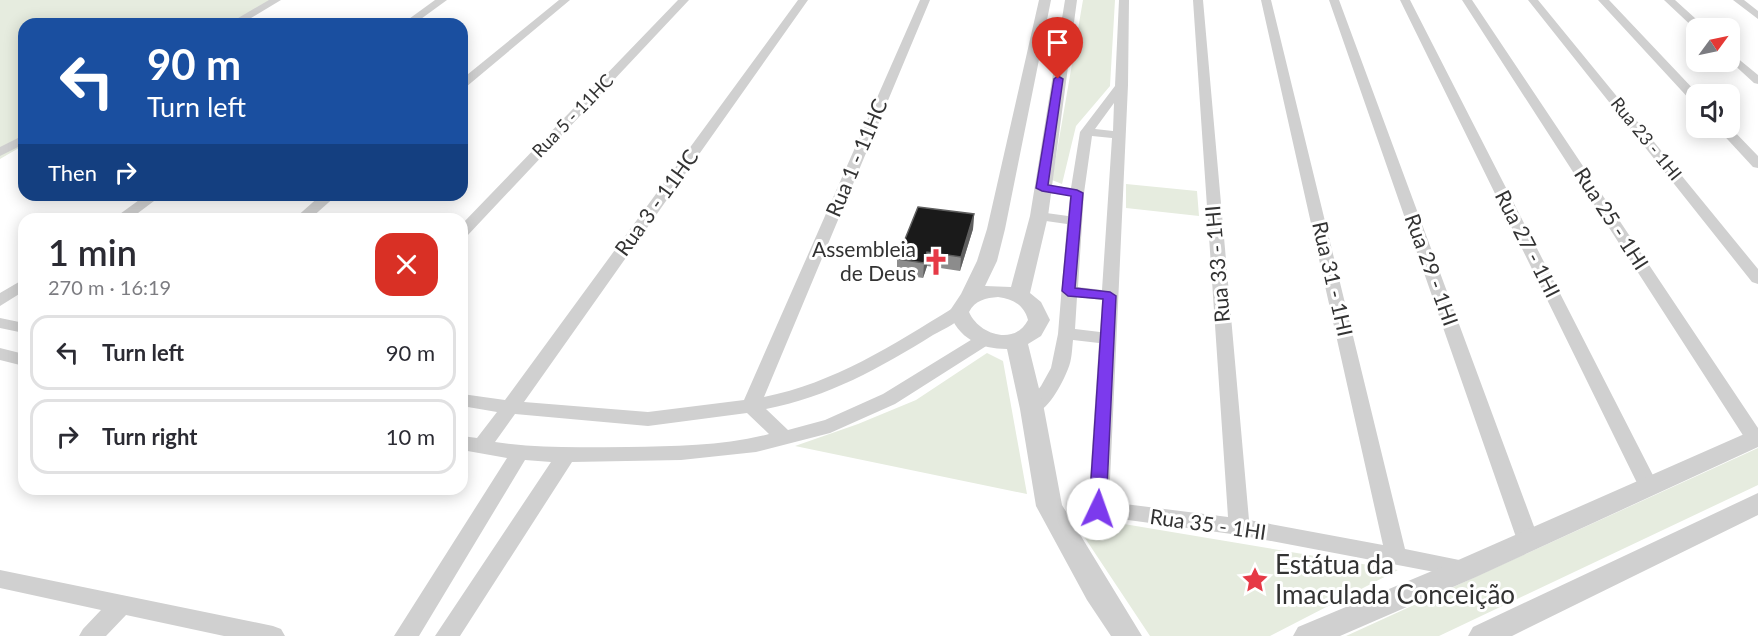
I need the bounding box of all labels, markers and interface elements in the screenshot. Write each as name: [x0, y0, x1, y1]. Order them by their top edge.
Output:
pin: [1032, 17, 1083, 79]
north arrow: [1686, 18, 1740, 72]
map controls: [1686, 18, 1740, 138]
icon: arrive: [1041, 26, 1074, 59]
text: 90 m: [147, 39, 241, 89]
icon: left: [48, 42, 126, 120]
street label: Rua 5 - 11HC: [527, 69, 618, 162]
button: sound: [1686, 84, 1740, 138]
text: Turn left: [147, 90, 246, 123]
street label: Rua 23 - 1HI: [1607, 92, 1687, 184]
street label: Rua 1 - 11HC: [820, 95, 892, 220]
street label: Rua 3 - 11HC: [609, 144, 703, 260]
icon: right: [109, 156, 142, 189]
text: Then: [48, 159, 97, 186]
street label: Rua 25 - 1HI: [1570, 162, 1655, 274]
street label: Rua 27 - 1HI: [1491, 185, 1566, 301]
street label: Rua 33 - 1HI: [1199, 205, 1234, 324]
street label: Rua 29 - 1HI: [1401, 210, 1464, 329]
street label: Rua 31 - 1HI: [1308, 219, 1359, 339]
text: 1 min: [48, 230, 137, 274]
button: close: [375, 233, 438, 296]
place label: Assembleia de Deus: [812, 236, 916, 285]
church icon: Assembleia de Deus: [921, 247, 951, 277]
text: 270 m · 16:19: [48, 275, 171, 299]
icon: left: [51, 336, 84, 369]
text: Turn left: [102, 339, 184, 366]
text: 90 m: [386, 339, 435, 366]
icon: right: [51, 420, 84, 453]
text: Turn right: [102, 423, 197, 450]
text: 10 m: [386, 423, 435, 450]
position arrow: [1066, 477, 1130, 541]
street label: Rua 35 - 1HI: [1148, 503, 1268, 544]
place label: Estátua da Imaculada Conceição: [1275, 548, 1515, 610]
place icon: Estátua da Imaculada Conceição: [1240, 565, 1270, 595]

